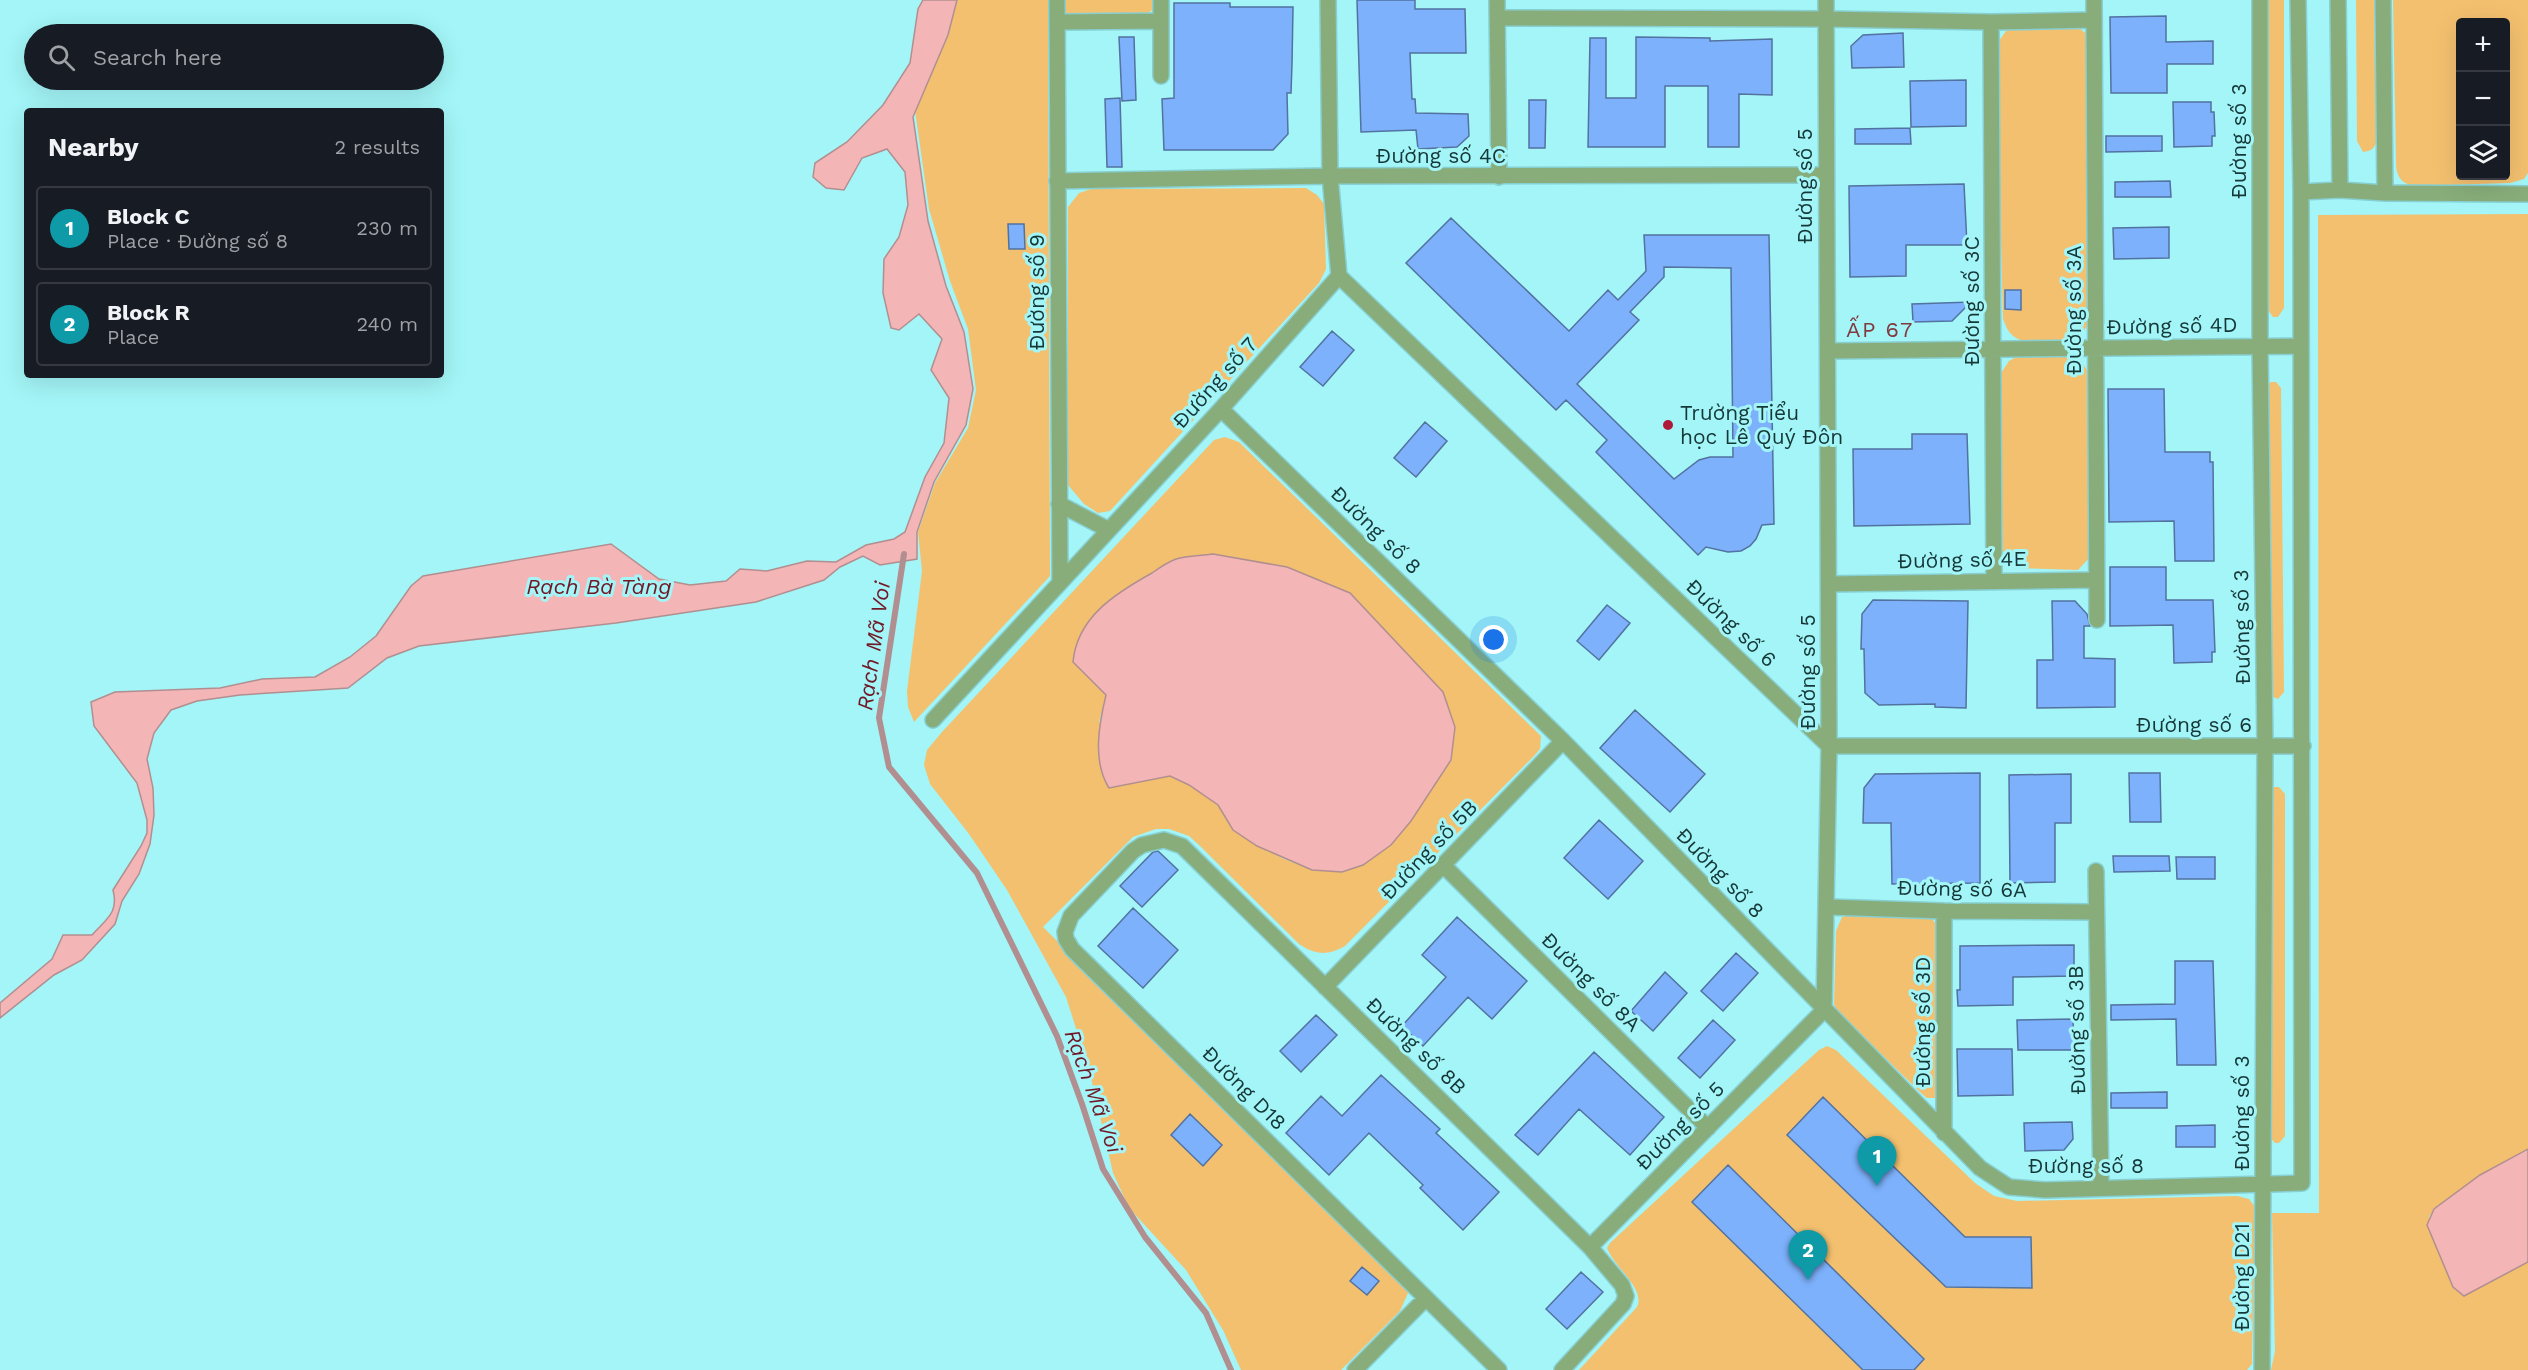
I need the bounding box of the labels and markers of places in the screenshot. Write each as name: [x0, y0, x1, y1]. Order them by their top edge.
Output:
place label: Trường Tiểu học Lê Quý Đôn: [1680, 400, 1843, 449]
marker: Trường Tiểu học Lê Quý Đôn: [1661, 418, 1675, 432]
pin: 1: [1858, 1136, 1896, 1186]
pin: 2: [1788, 1230, 1828, 1280]

